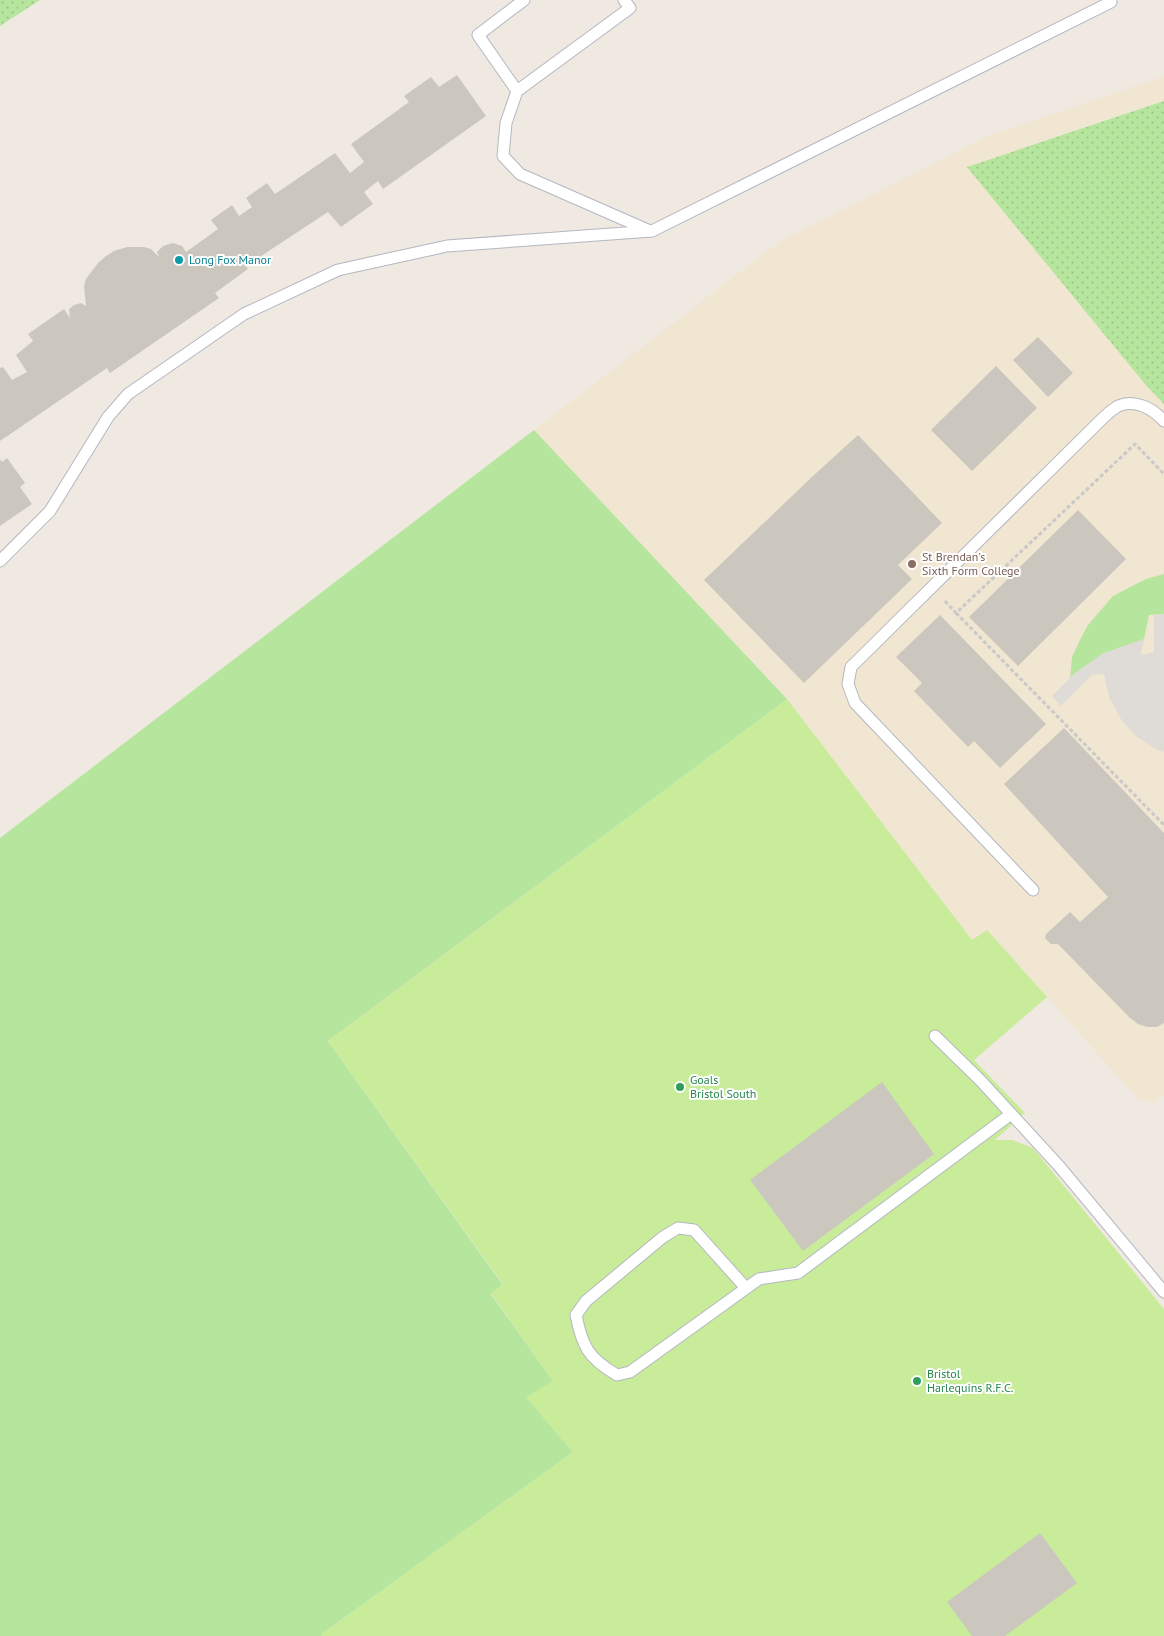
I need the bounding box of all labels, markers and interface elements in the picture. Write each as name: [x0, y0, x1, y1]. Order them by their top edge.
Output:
place label: Long Fox Manor: [189, 252, 271, 267]
marker: Long Fox Manor: [173, 254, 185, 266]
place label: St Brendan's Sixth Form College: [922, 549, 1020, 578]
marker: St Brendan's Sixth Form College: [906, 558, 918, 570]
place label: Goals Bristol South: [690, 1072, 756, 1101]
marker: Goals Bristol South: [674, 1081, 686, 1093]
place label: Bristol Harlequins R.F.C.: [927, 1366, 1013, 1395]
marker: Bristol Harlequins R.F.C.: [911, 1375, 923, 1387]

